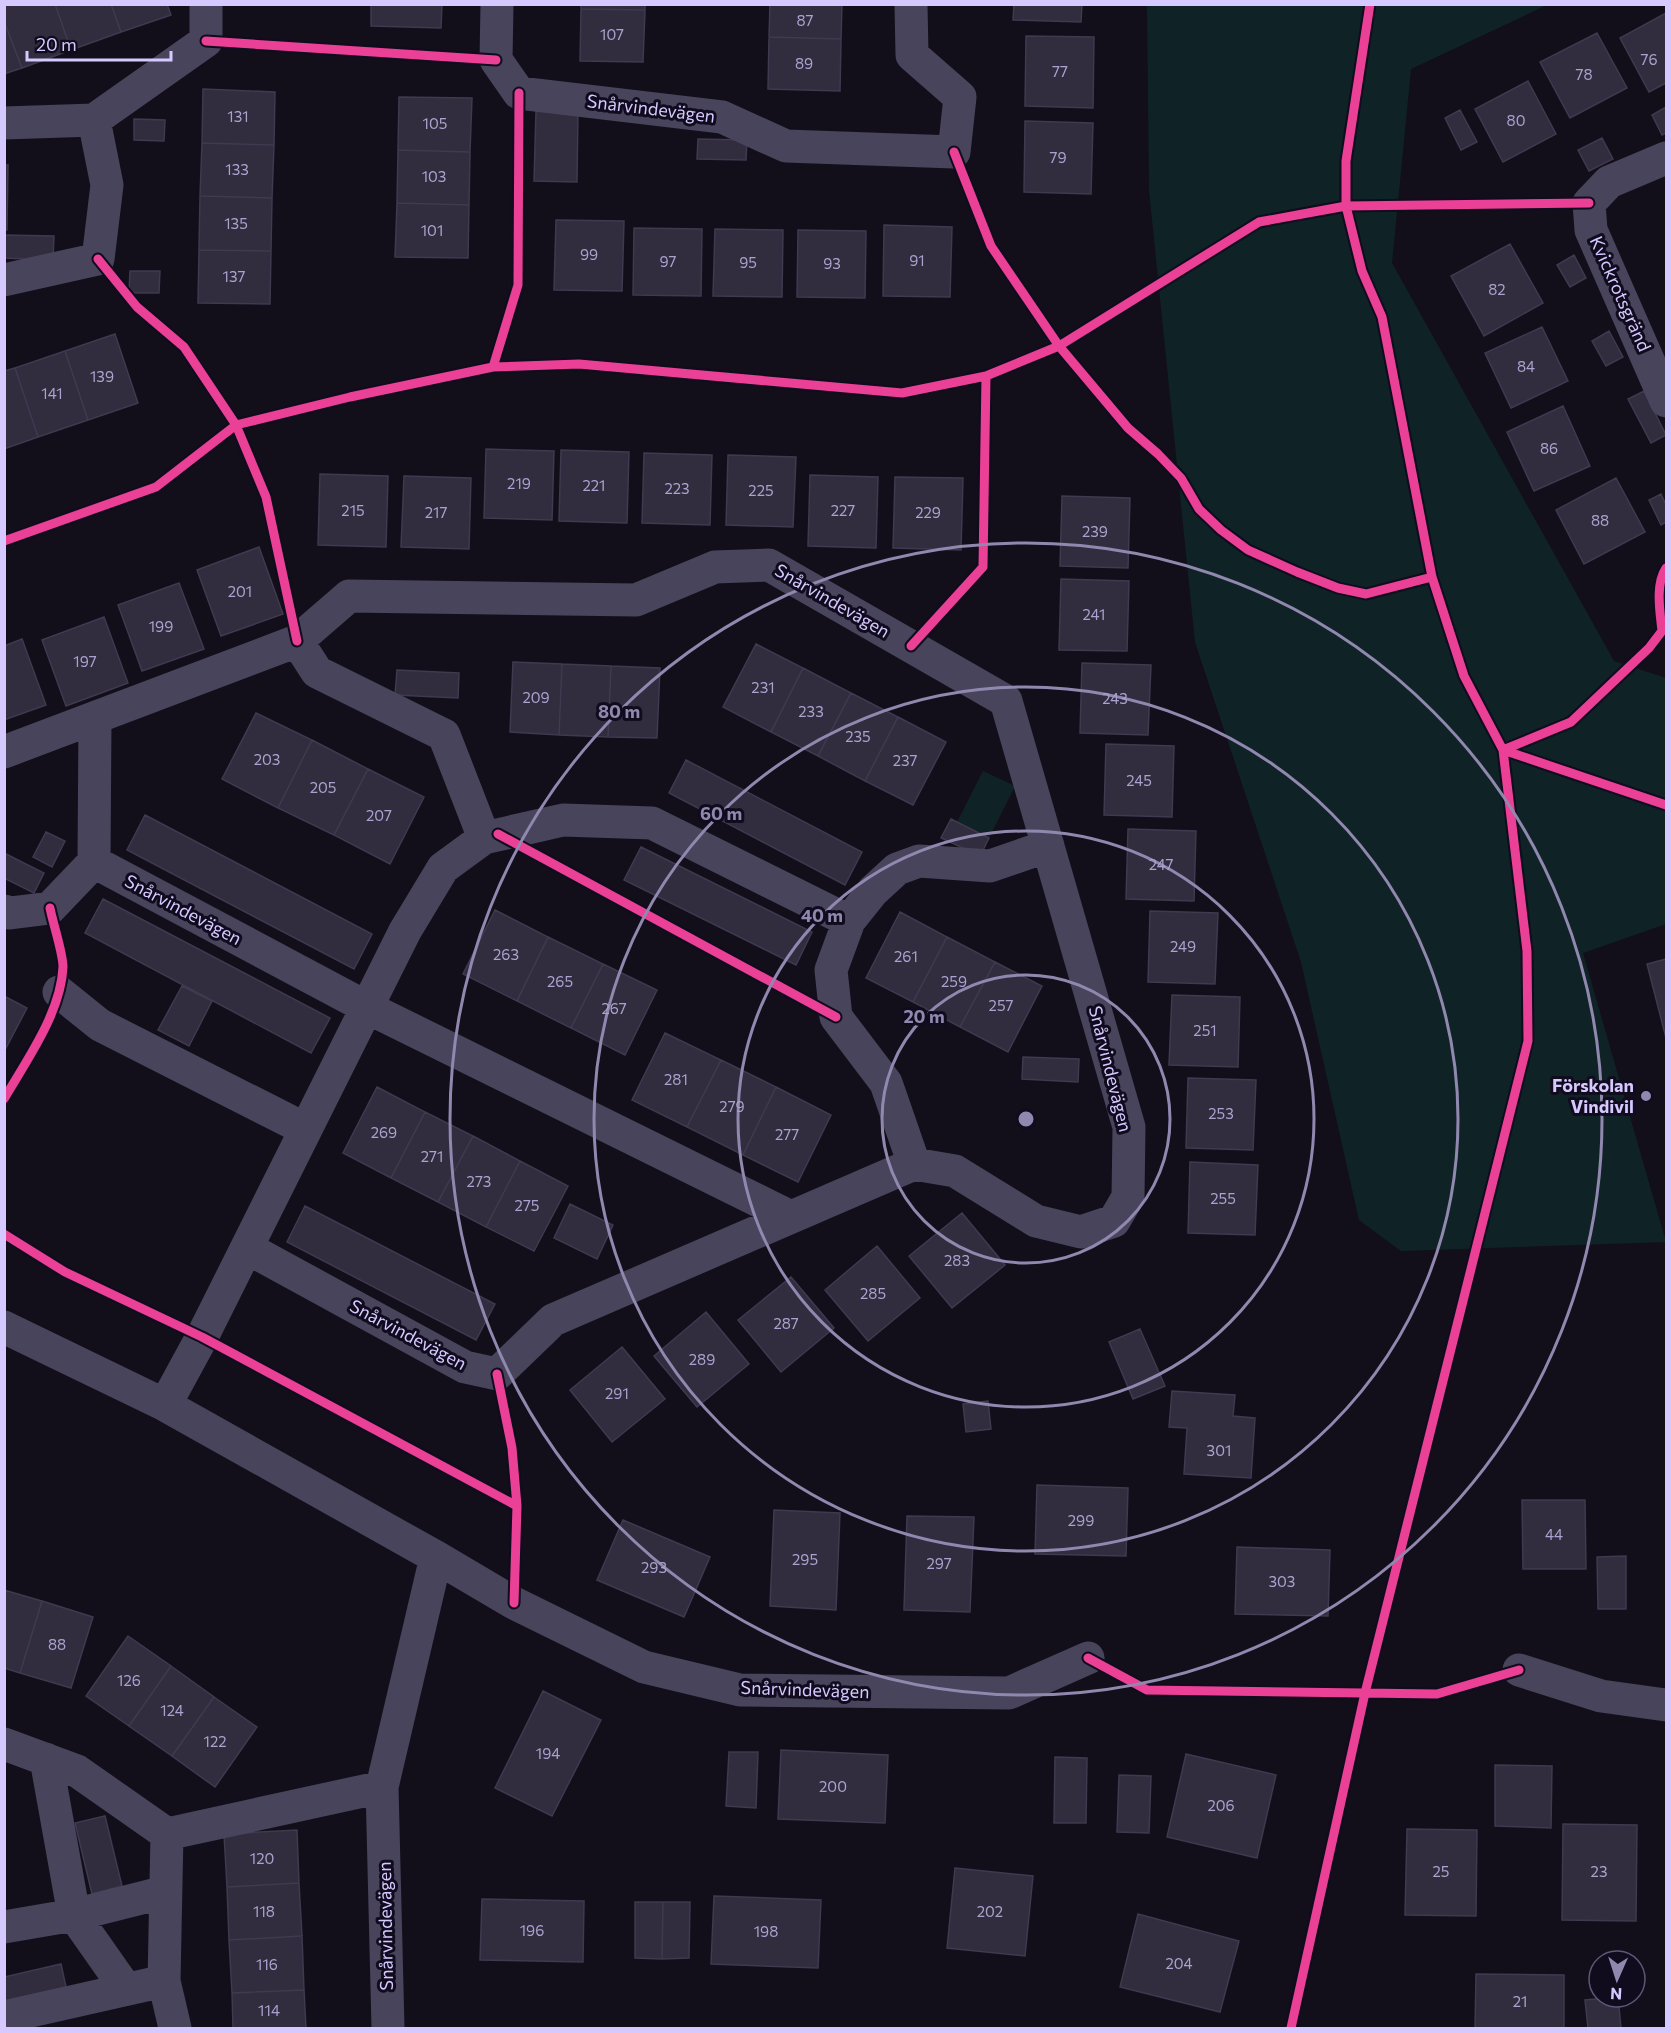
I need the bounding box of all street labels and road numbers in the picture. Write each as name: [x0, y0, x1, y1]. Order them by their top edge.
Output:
street label: Snårvindevägen: [586, 89, 716, 127]
street label: Kvickrotsgränd: [1586, 233, 1656, 355]
street label: Snårvindevägen: [771, 558, 894, 642]
street label: Snårvindevägen: [121, 869, 246, 949]
street label: Snårvindevägen: [1085, 1004, 1137, 1134]
street label: Snårvindevägen: [346, 1294, 471, 1374]
street label: Snårvindevägen: [740, 1676, 870, 1702]
street label: Snårvindevägen: [373, 1861, 397, 1991]

